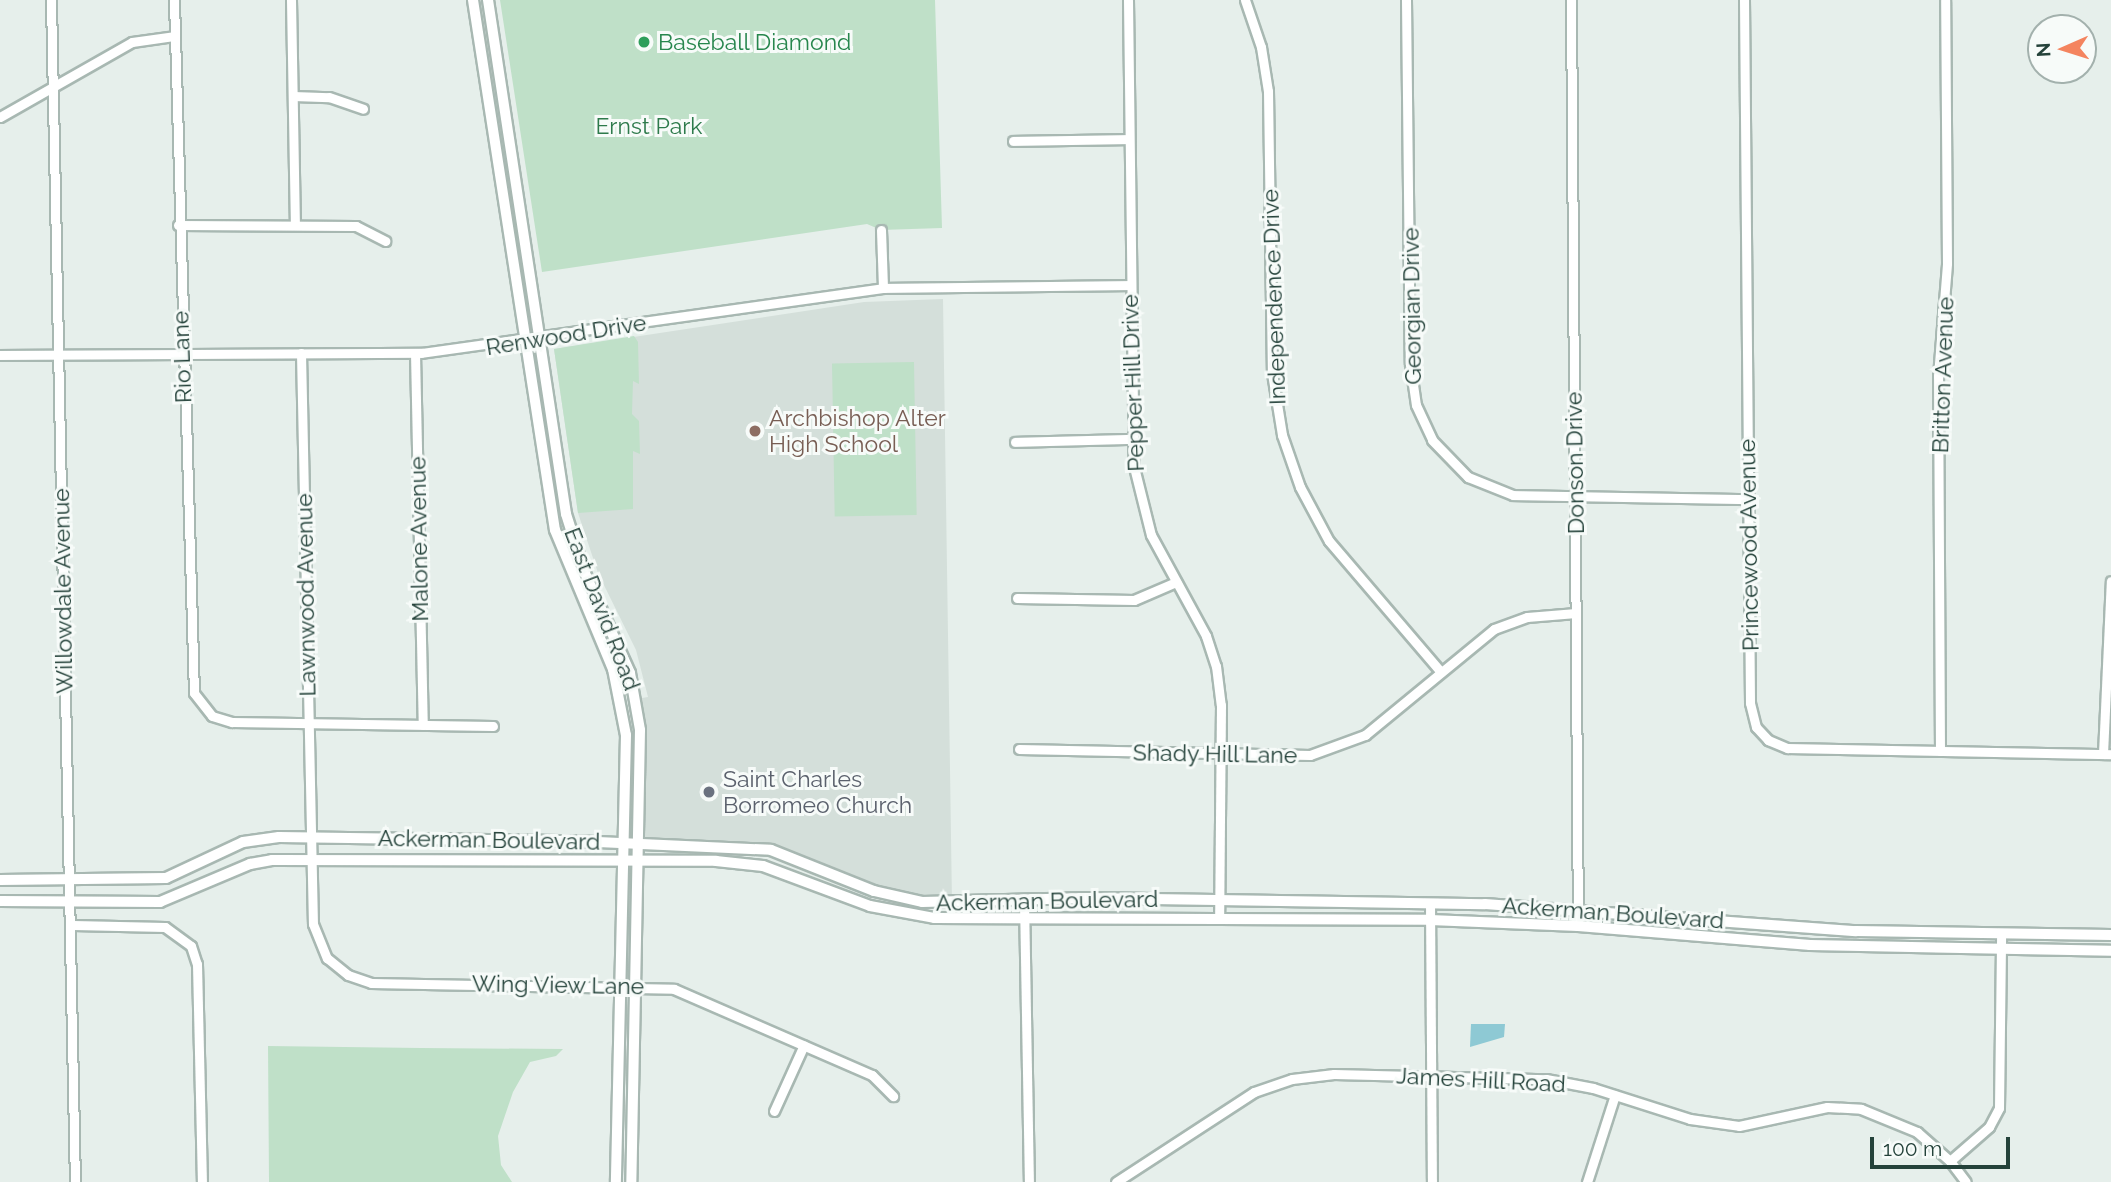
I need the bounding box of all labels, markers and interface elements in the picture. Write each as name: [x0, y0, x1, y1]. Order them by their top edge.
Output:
north arrow: [2027, 14, 2097, 84]
place label: Baseball Diamond: [658, 28, 852, 56]
marker: Baseball Diamond: [636, 34, 652, 50]
text: N: [2032, 42, 2054, 58]
park label: Ernst Park: [595, 112, 703, 140]
street label: Independence Drive: [1256, 189, 1292, 405]
street label: Georgian Drive: [1397, 227, 1427, 385]
street label: Pepper Hill Drive: [1116, 293, 1150, 473]
street label: Britton Avenue: [1926, 296, 1960, 454]
street label: Renwood Drive: [484, 309, 648, 361]
street label: Rio Lane: [167, 310, 197, 404]
street label: Donson Drive: [1560, 392, 1590, 534]
place label: Archbishop Alter High School: [769, 404, 947, 458]
marker: Archbishop Alter High School: [747, 423, 763, 439]
street label: Princewood Avenue: [1733, 438, 1765, 652]
street label: Malone Avenue: [404, 456, 434, 622]
street label: Willowdale Avenue: [47, 488, 79, 694]
street label: Lawnwood Avenue: [290, 493, 322, 697]
street label: East David Road: [558, 524, 646, 694]
street label: Shady Hill Lane: [1132, 739, 1298, 769]
place label: Saint Charles Borromeo Church: [723, 765, 912, 819]
marker: Saint Charles Borromeo Church: [701, 784, 717, 800]
street label: Ackerman Boulevard: [377, 824, 601, 856]
street label: Ackerman Boulevard: [935, 885, 1159, 917]
street label: Ackerman Boulevard: [1501, 891, 1725, 935]
street label: Wing View Lane: [471, 970, 645, 1000]
street label: James Hill Road: [1395, 1062, 1567, 1098]
scale bar: [1873, 1122, 2013, 1166]
text: 100 m: [1883, 1136, 1942, 1161]

